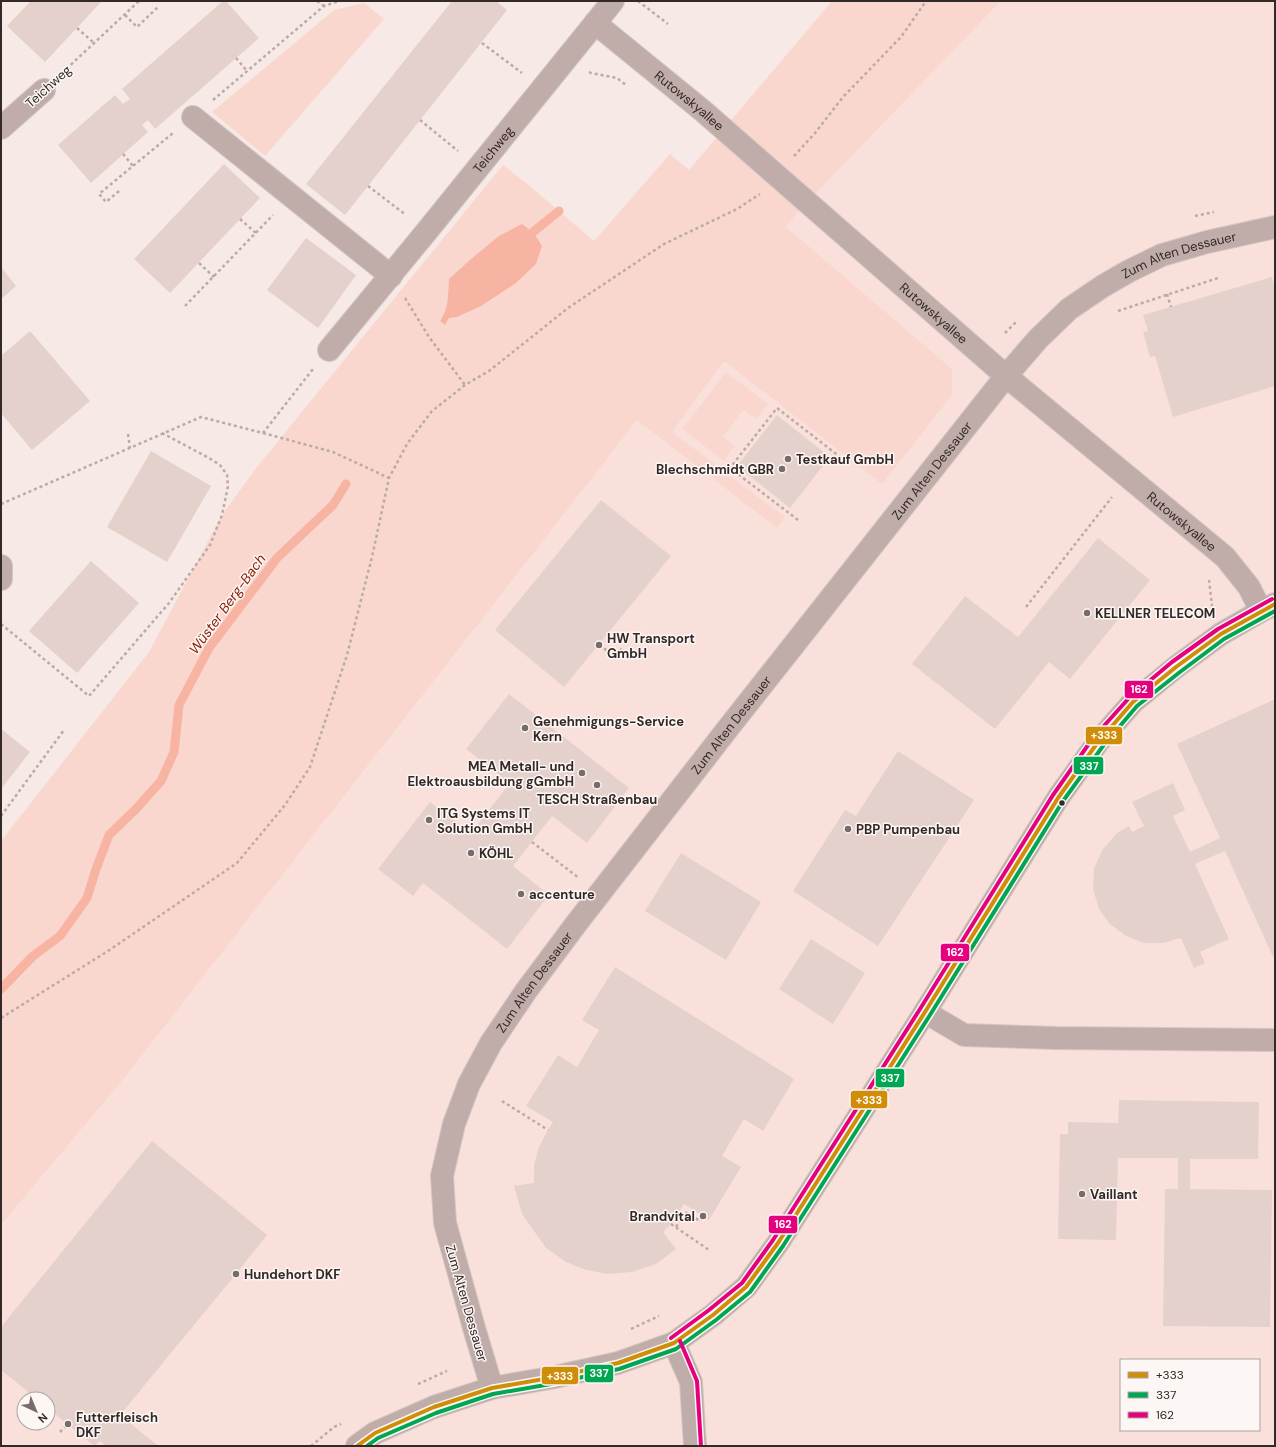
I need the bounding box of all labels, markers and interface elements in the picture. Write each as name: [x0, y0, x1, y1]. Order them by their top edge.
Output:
street label: Teichweg: [22, 61, 75, 111]
street label: Rutowskyallee: [651, 67, 727, 134]
street label: Teichweg: [469, 123, 517, 177]
street label: Zum Alten Dessauer: [1118, 228, 1238, 283]
street label: Rutowskyallee: [896, 279, 971, 348]
street label: Zum Alten Dessauer: [888, 418, 976, 523]
place label: Testkauf GmbH: [796, 451, 894, 468]
marker: Testkauf GmbH: [783, 454, 793, 464]
place label: Blechschmidt GBR: [656, 461, 774, 478]
marker: Blechschmidt GBR: [777, 464, 787, 474]
street label: Rutowskyallee: [1143, 488, 1220, 555]
water label: Wüster Berg-Bach: [185, 550, 269, 658]
place label: KELLNER TELECOM: [1095, 605, 1215, 622]
marker: KELLNER TELECOM: [1082, 608, 1092, 618]
place label: HW Transport GmbH: [607, 630, 695, 662]
marker: HW Transport GmbH: [594, 640, 604, 650]
street label: Zum Alten Dessauer: [688, 672, 775, 778]
line badge: 162: [1124, 680, 1154, 699]
text: 162: [1130, 682, 1148, 696]
place label: Genehmigungs-Service Kern: [533, 713, 684, 745]
marker: Genehmigungs-Service Kern: [520, 723, 530, 733]
line badge: +333: [1085, 726, 1123, 745]
text: +333: [1091, 728, 1117, 742]
line badge: 337: [1073, 756, 1104, 775]
place label: MEA Metall- und Elektroausbildung gGmbH: [408, 758, 574, 790]
text: 337: [1079, 759, 1099, 773]
marker: MEA Metall- und Elektroausbildung gGmbH: [577, 768, 587, 778]
marker: TESCH Straßenbau: [592, 780, 602, 790]
place label: TESCH Straßenbau: [537, 791, 657, 808]
unlabelled marker: [1057, 798, 1067, 808]
place label: ITG Systems IT Solution GmbH: [437, 805, 533, 837]
marker: ITG Systems IT Solution GmbH: [424, 815, 434, 825]
place label: PBP Pumpenbau: [856, 821, 960, 838]
marker: PBP Pumpenbau: [843, 824, 853, 834]
place label: KÖHL: [479, 845, 514, 862]
marker: KÖHL: [466, 848, 476, 858]
place label: accenture: [529, 886, 595, 903]
marker: accenture: [516, 889, 526, 899]
street label: Zum Alten Dessauer: [492, 928, 577, 1036]
line badge: 162: [940, 943, 970, 962]
text: 162: [946, 945, 964, 959]
line badge: 337: [875, 1068, 905, 1088]
text: 337: [880, 1071, 900, 1085]
line badge: +333: [850, 1090, 888, 1109]
text: +333: [856, 1093, 882, 1107]
place label: Vaillant: [1090, 1186, 1138, 1203]
marker: Vaillant: [1077, 1189, 1087, 1199]
place label: Brandvital: [630, 1208, 695, 1225]
marker: Brandvital: [698, 1211, 708, 1221]
line badge: 162: [768, 1215, 798, 1234]
text: 162: [774, 1217, 792, 1231]
street label: Zum Alten Dessauer: [442, 1243, 491, 1364]
place label: Hundehort DKF: [244, 1266, 341, 1283]
marker: Hundehort DKF: [231, 1269, 241, 1279]
legend: [1120, 1359, 1260, 1431]
line badge: 337: [584, 1364, 614, 1383]
line badge: +333: [541, 1366, 579, 1385]
text: 337: [589, 1366, 609, 1380]
text: +333: [1156, 1367, 1184, 1383]
text: +333: [547, 1369, 573, 1383]
text: 337: [1156, 1387, 1176, 1403]
north arrow: [16, 1391, 56, 1431]
text: 162: [1156, 1407, 1174, 1423]
place label: Futterfleisch DKF: [76, 1409, 158, 1441]
text: N: [35, 1410, 51, 1426]
marker: Futterfleisch DKF: [63, 1419, 73, 1429]

